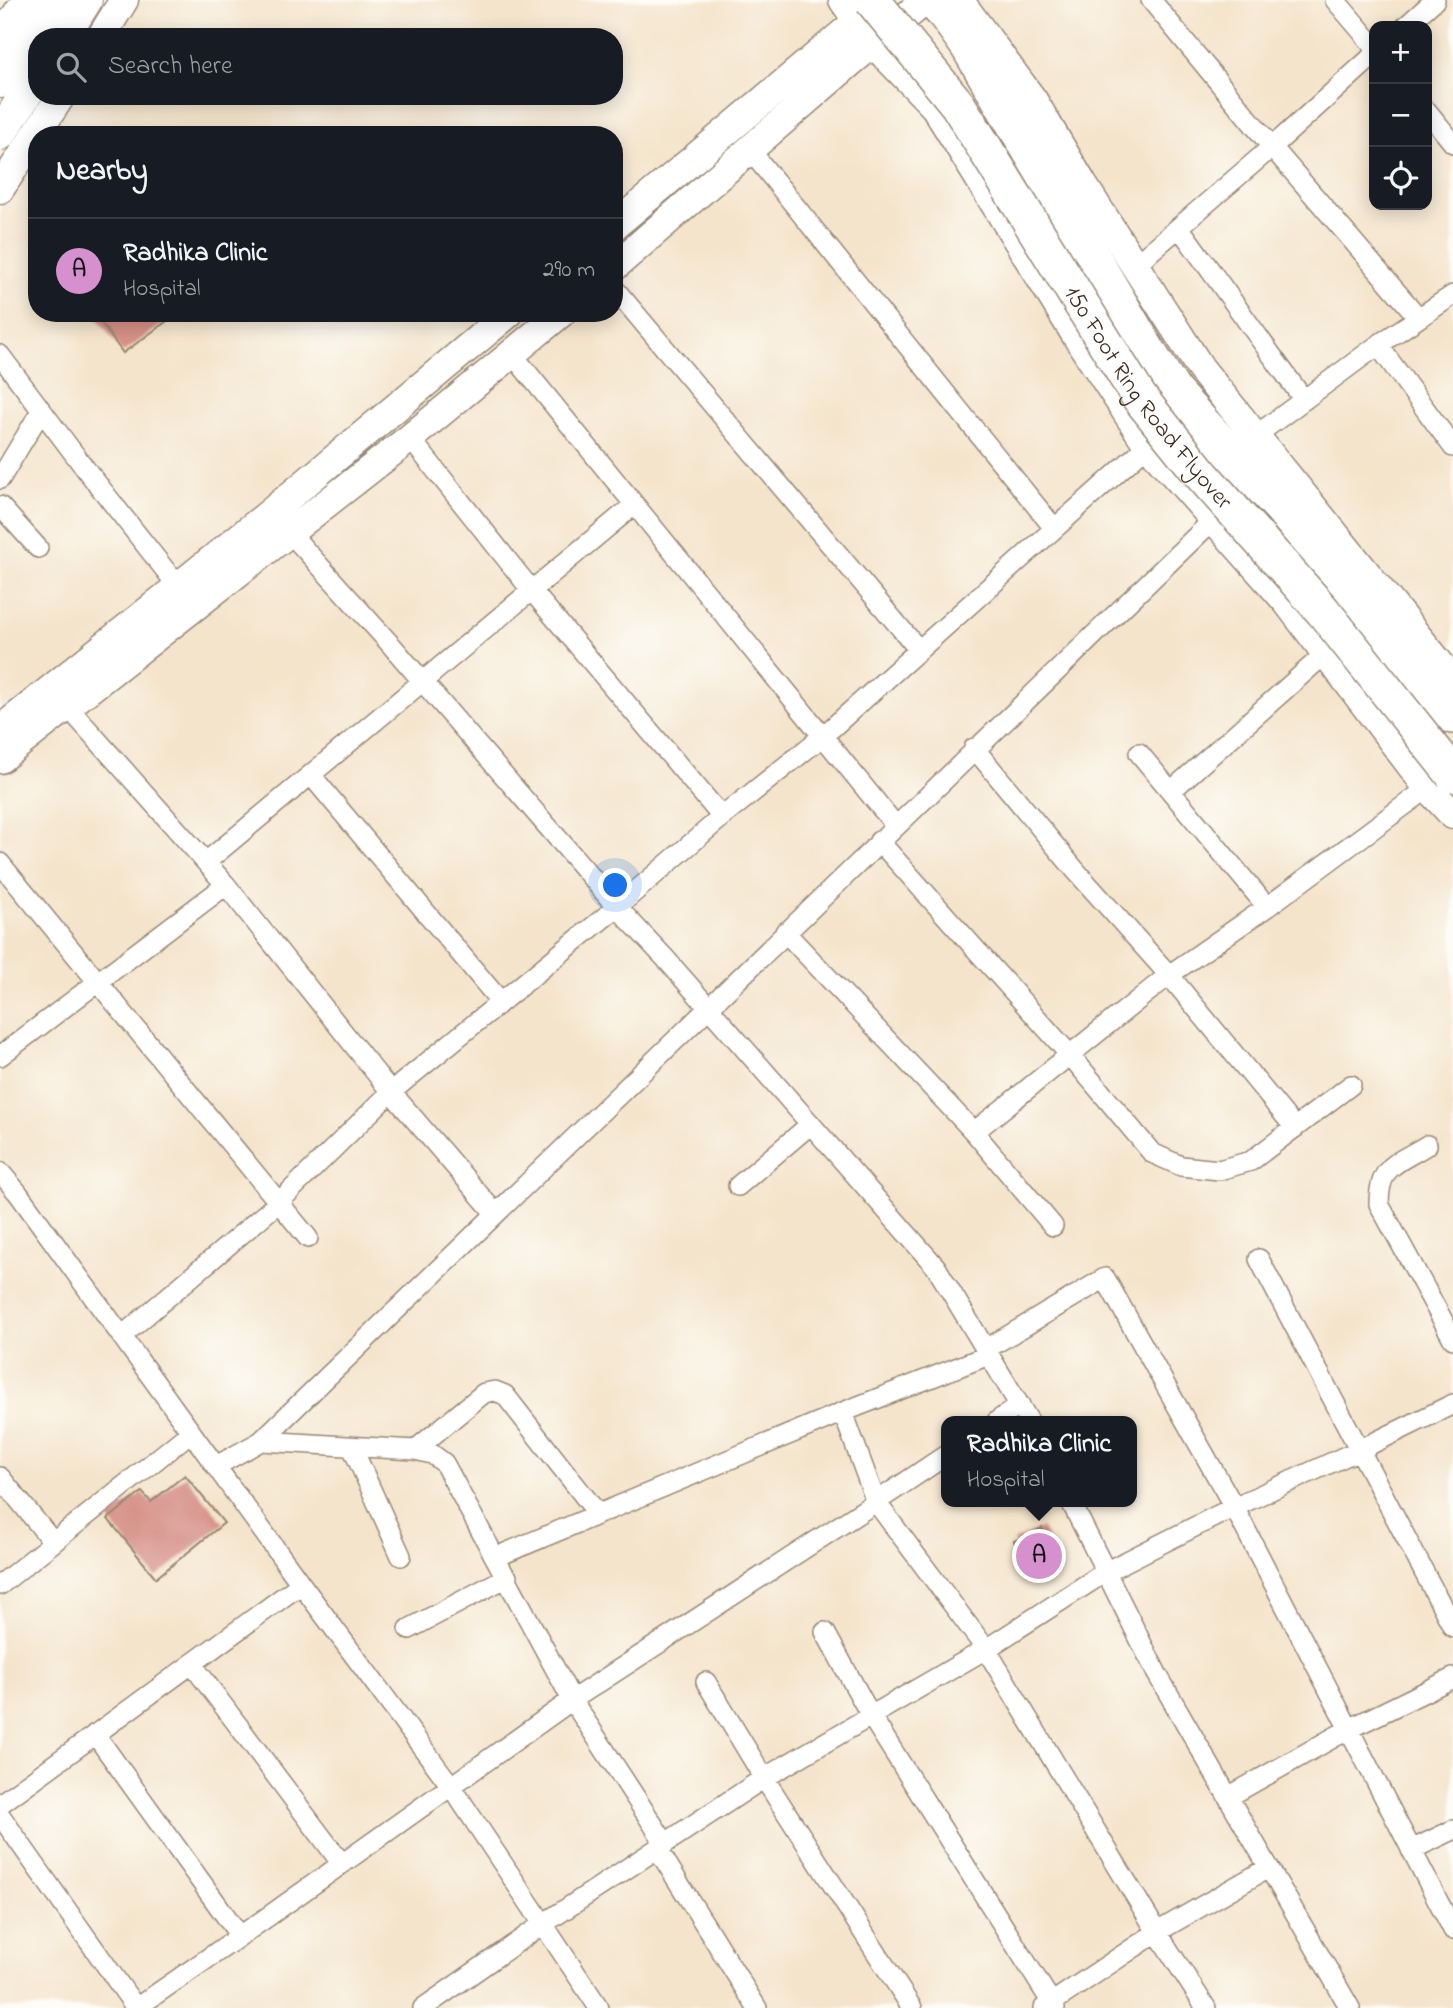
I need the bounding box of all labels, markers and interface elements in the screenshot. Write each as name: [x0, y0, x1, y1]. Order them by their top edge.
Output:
map controls: [1369, 21, 1432, 210]
button: +: [1369, 21, 1432, 84]
search box: [28, 28, 623, 105]
icon: search: [52, 48, 90, 86]
text: Search here: [108, 48, 233, 86]
button: −: [1369, 84, 1432, 147]
button: locate: [1369, 147, 1432, 210]
text: Nearby: [56, 150, 148, 194]
text: Radhika Clinic: [123, 235, 267, 273]
text: A: [72, 254, 86, 287]
text: 290 m: [543, 254, 595, 287]
text: Hospital: [123, 273, 201, 306]
street label: 150 Foot Ring Road Flyover: [1054, 280, 1240, 519]
your location: [598, 868, 632, 902]
popup: [941, 1416, 1137, 1507]
text: Radhika Clinic: [967, 1426, 1111, 1464]
text: Hospital: [967, 1464, 1045, 1497]
pin: A: [1016, 1530, 1062, 1582]

